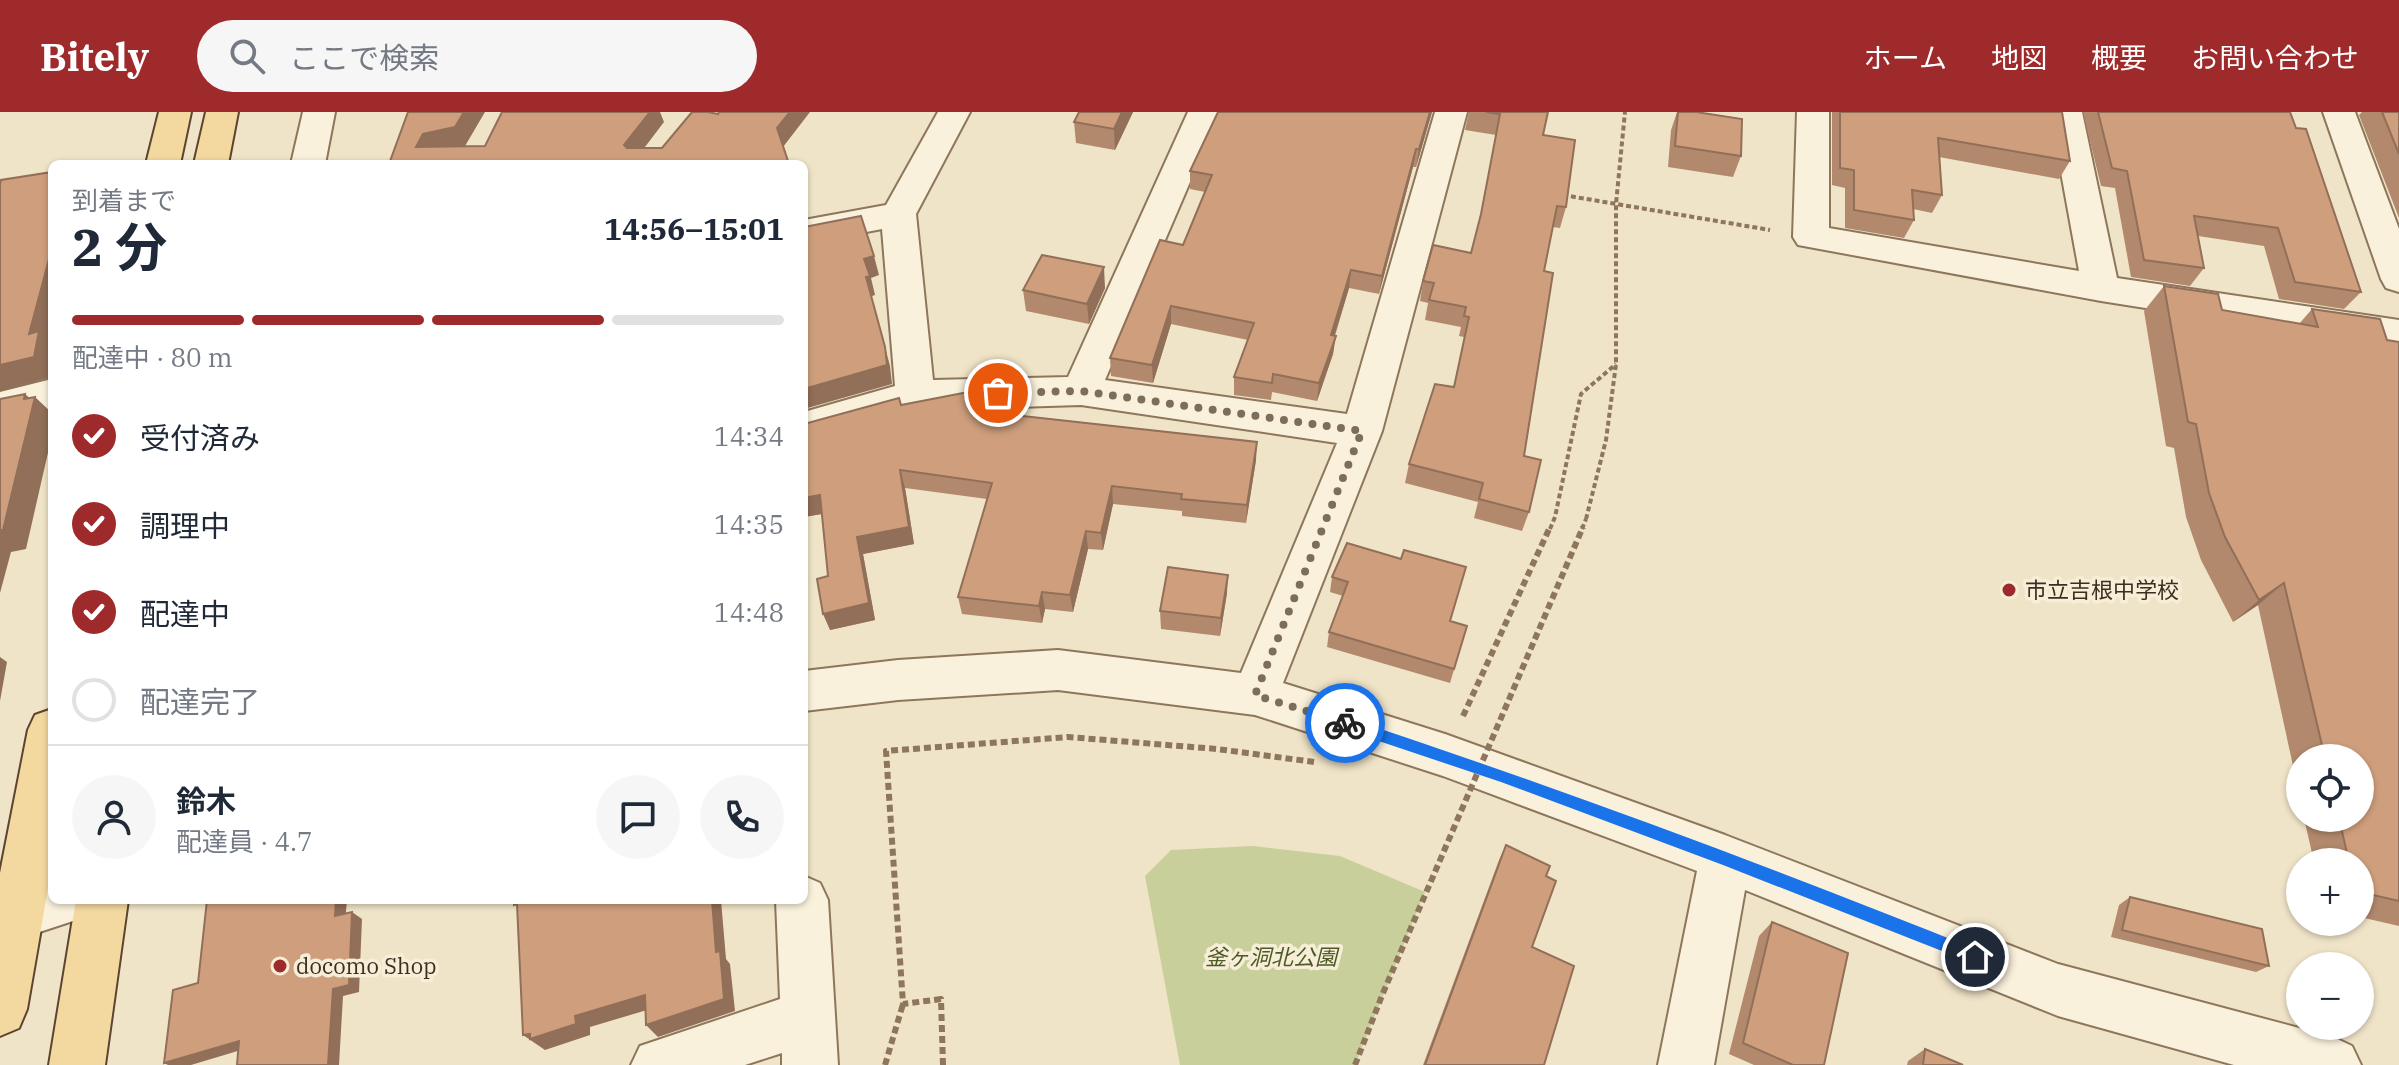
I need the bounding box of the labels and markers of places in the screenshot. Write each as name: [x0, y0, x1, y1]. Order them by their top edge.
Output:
pin: [964, 359, 1032, 427]
place label: 市立吉根中学校: [2025, 575, 2179, 604]
marker: 市立吉根中学校: [2000, 581, 2018, 599]
pin: [1941, 923, 2009, 991]
place label: docomo Shop: [296, 951, 437, 980]
marker: docomo Shop: [271, 957, 289, 975]

